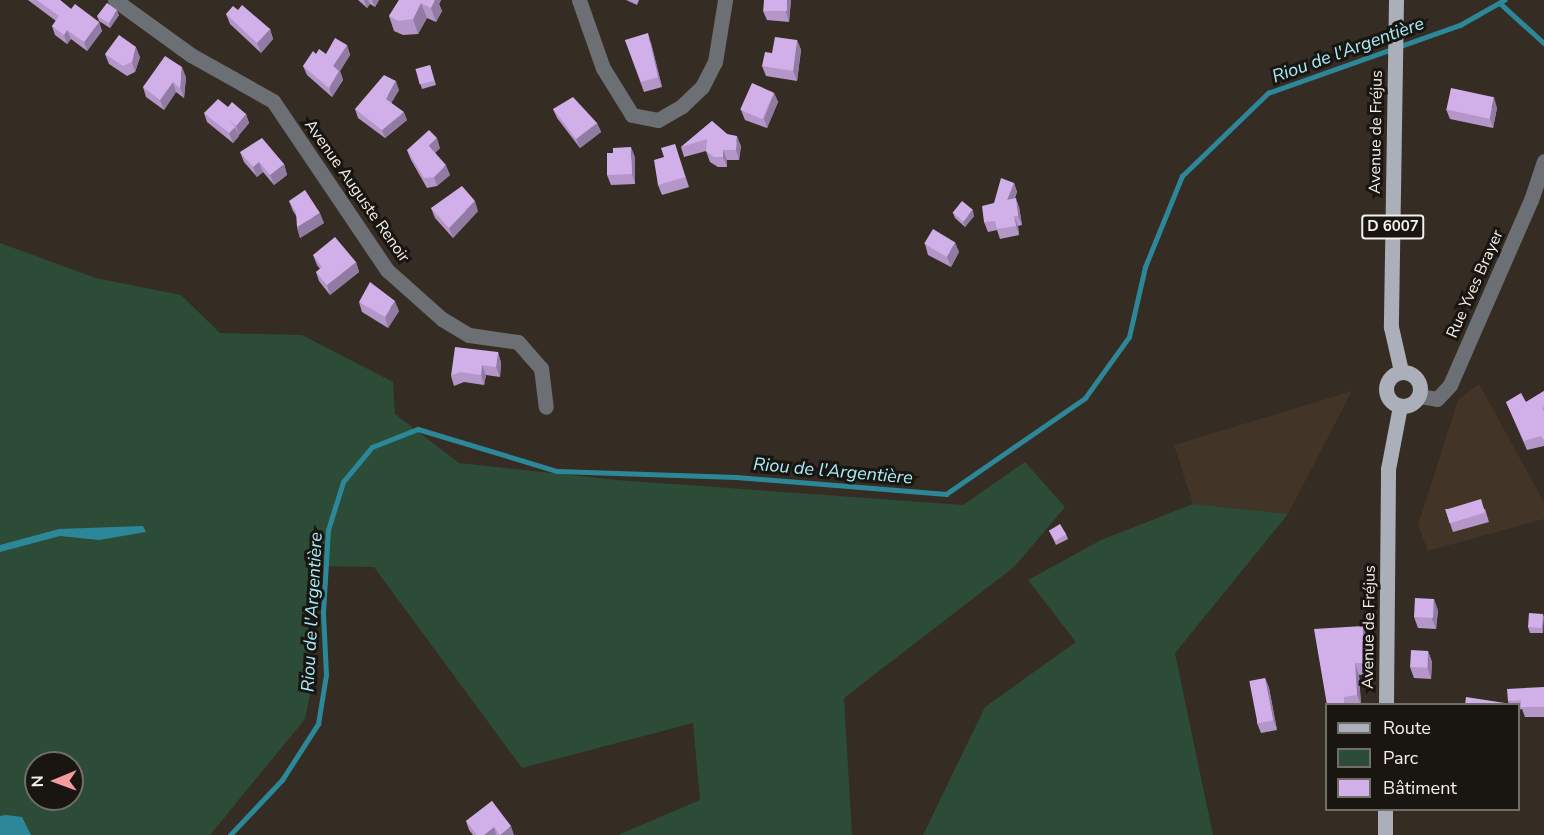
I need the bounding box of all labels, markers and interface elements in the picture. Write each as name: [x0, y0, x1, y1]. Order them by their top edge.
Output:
water label: Riou de l'Argentière: [1269, 12, 1427, 88]
street label: Avenue de Fréjus: [1365, 70, 1387, 194]
street label: Avenue Auguste Renoir: [300, 116, 414, 266]
road number: D 6007: [1360, 215, 1426, 239]
street label: Rue Yves Brayer: [1443, 227, 1507, 341]
water label: Riou de l'Argentière: [752, 453, 914, 489]
water label: Riou de l'Argentière: [297, 532, 327, 692]
street label: Avenue de Fréjus: [1358, 565, 1380, 689]
legend: [1325, 703, 1520, 811]
text: Route: [1383, 716, 1431, 740]
text: Parc: [1383, 746, 1418, 770]
north arrow: [24, 751, 84, 811]
text: N: [27, 775, 49, 787]
text: Bâtiment: [1383, 776, 1457, 800]

